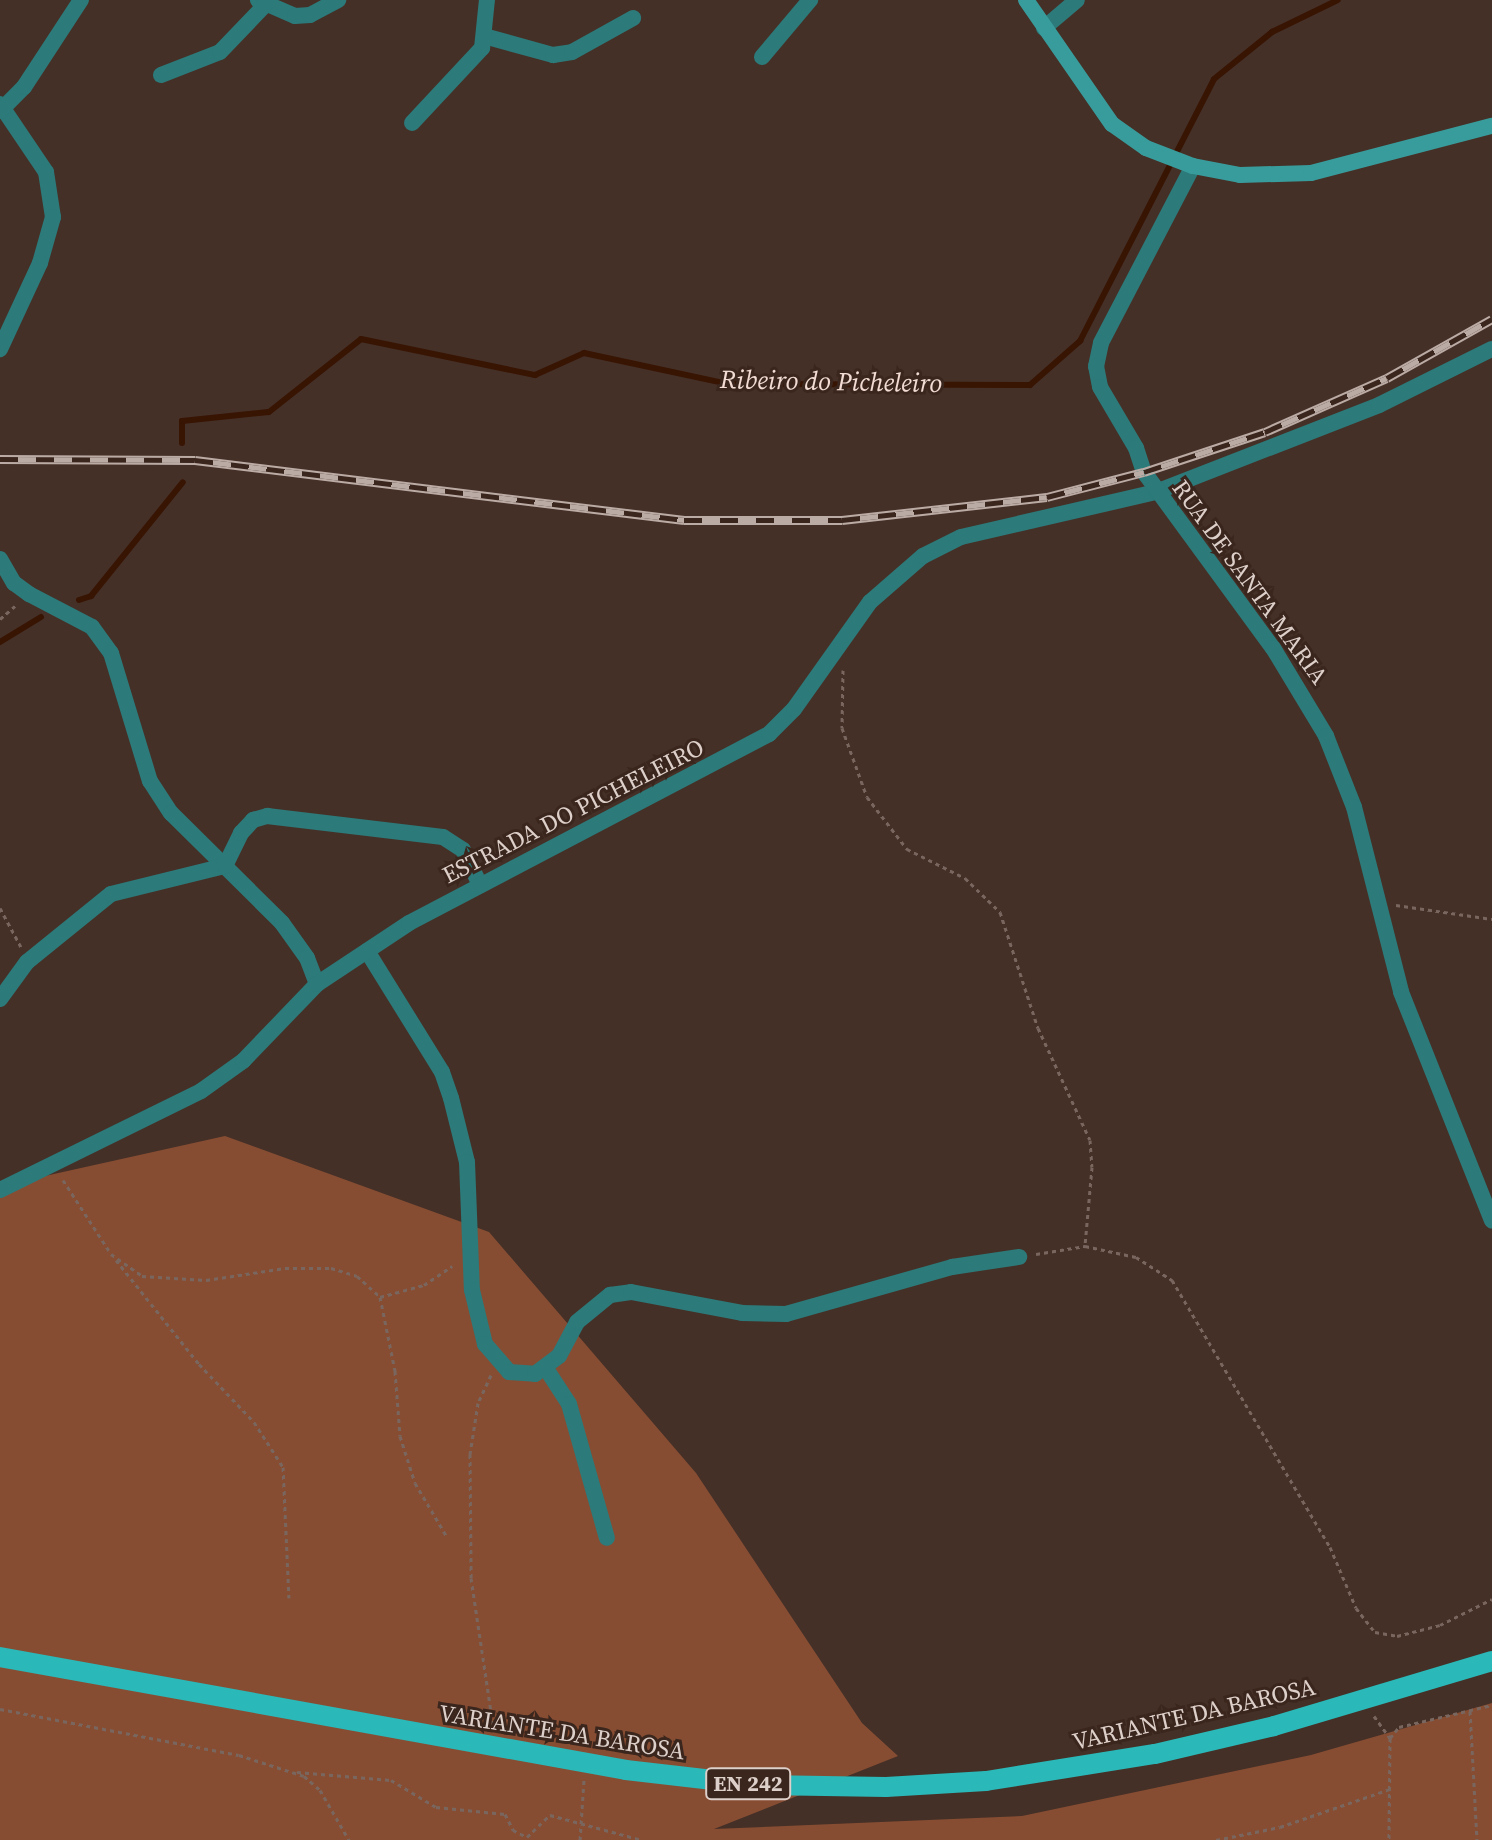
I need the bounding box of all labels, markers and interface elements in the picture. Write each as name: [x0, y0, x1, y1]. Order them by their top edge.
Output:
water label: Ribeiro do Picheleiro: [720, 364, 942, 400]
street label: RUA DE SANTA MARIA: [1166, 474, 1334, 690]
street label: ESTRADA DO PICHELEIRO: [437, 732, 709, 890]
street label: VARIANTE DA BAROSA: [1070, 1672, 1318, 1756]
street label: VARIANTE DA BAROSA: [437, 1698, 687, 1766]
road number: EN 242: [704, 1766, 792, 1802]

